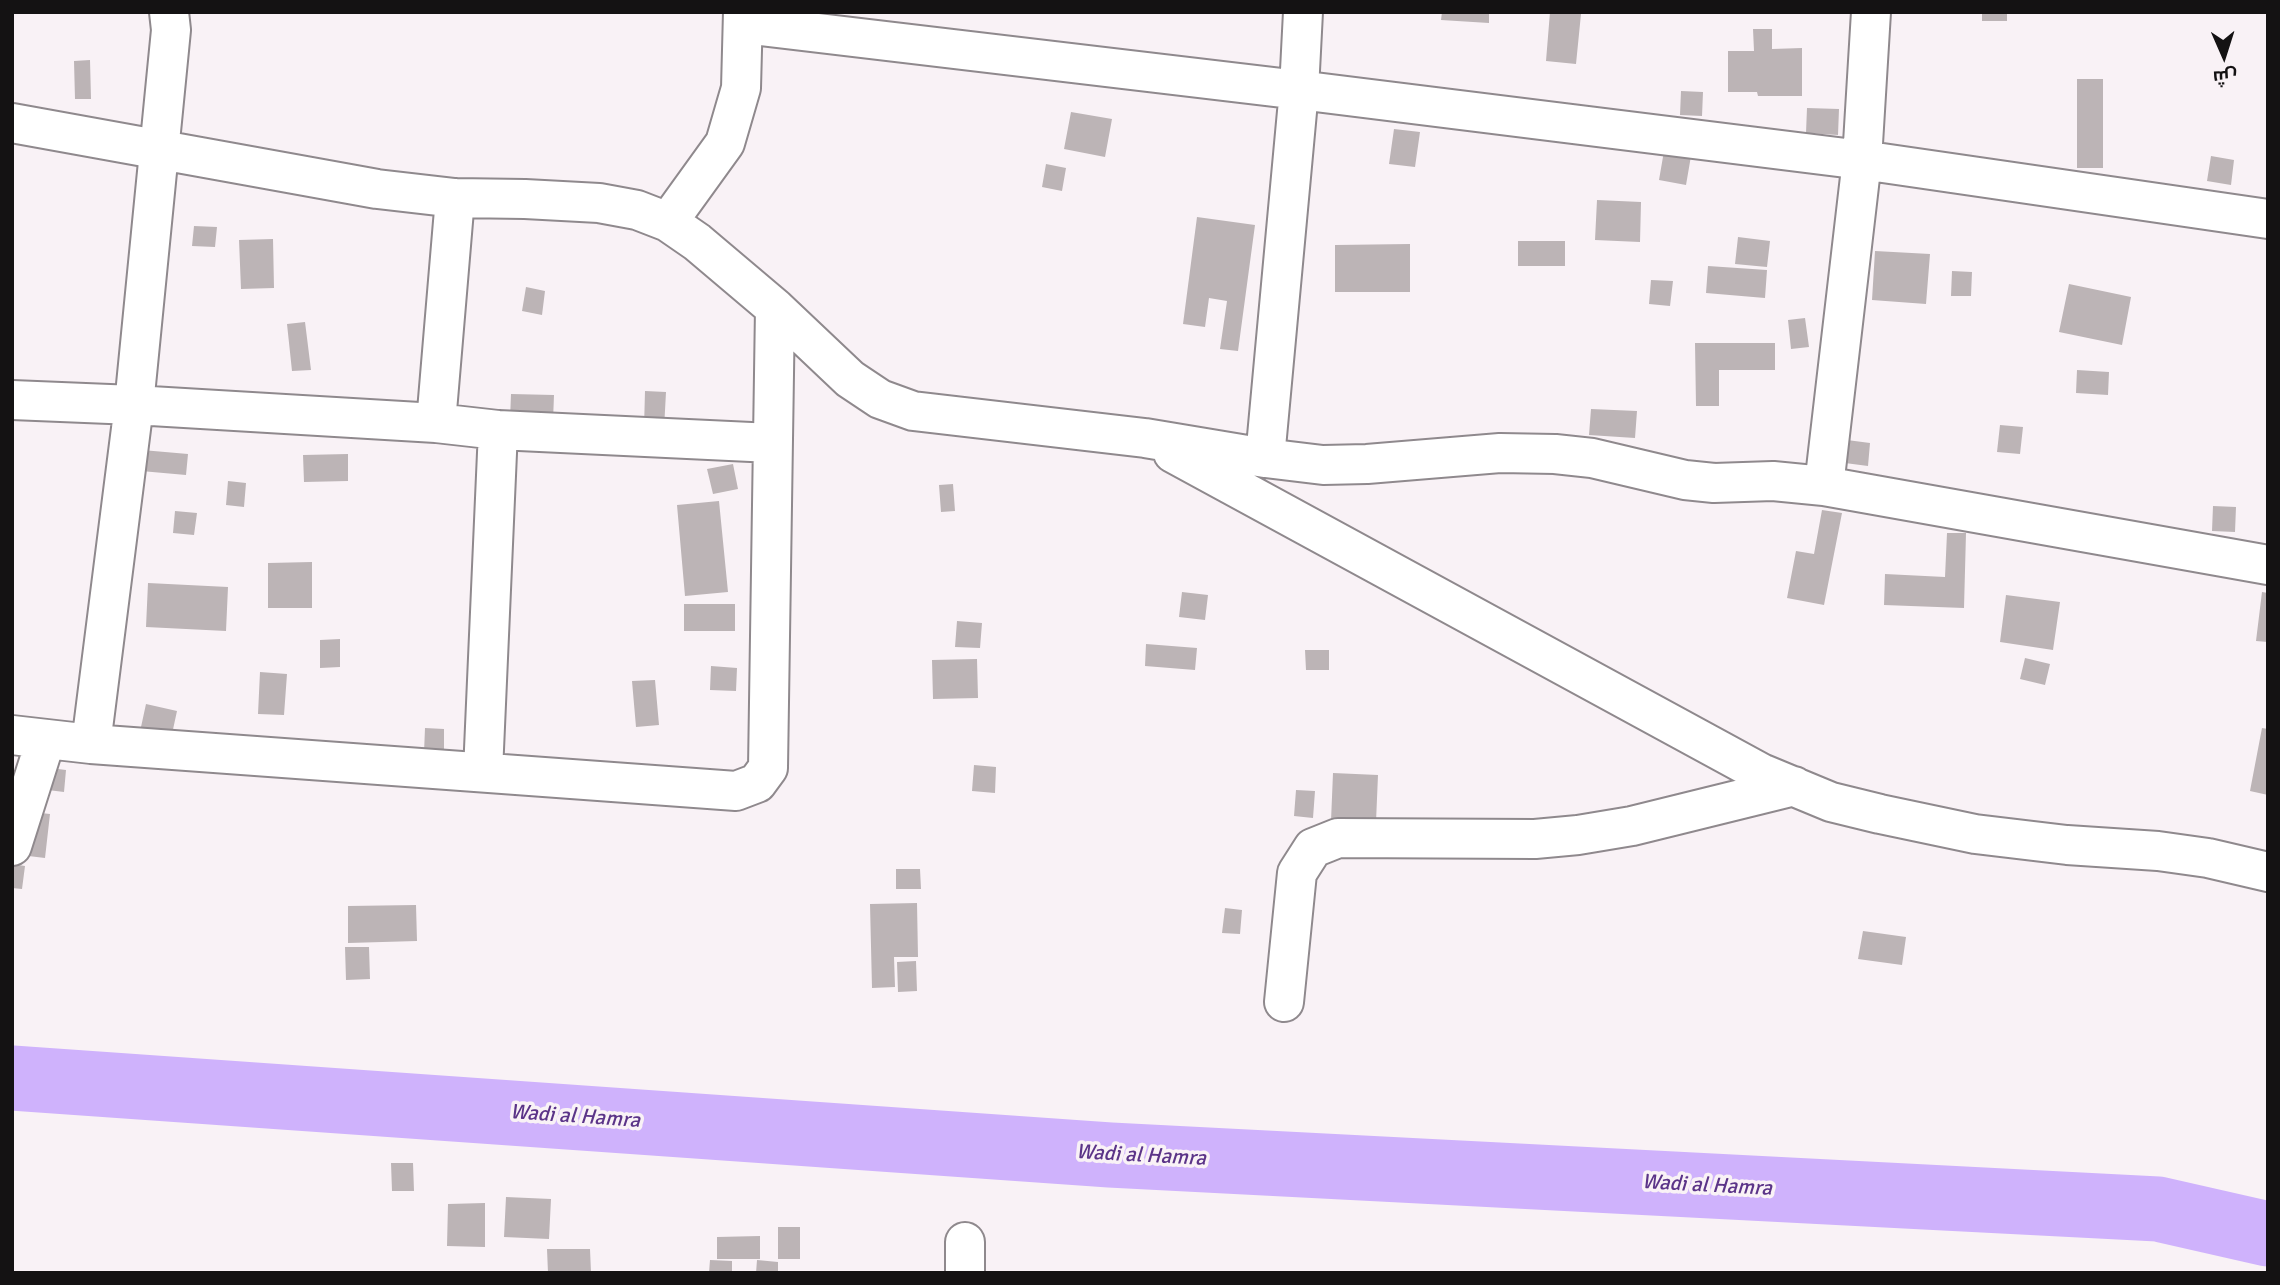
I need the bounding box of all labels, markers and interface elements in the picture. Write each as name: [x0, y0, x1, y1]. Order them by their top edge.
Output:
north arrow: [2189, 21, 2259, 91]
text: ش: [2212, 64, 2238, 90]
water label: Wadi al Hamra: [509, 1100, 641, 1134]
water label: Wadi al Hamra: [1075, 1140, 1207, 1172]
water label: Wadi al Hamra: [1641, 1170, 1773, 1202]

